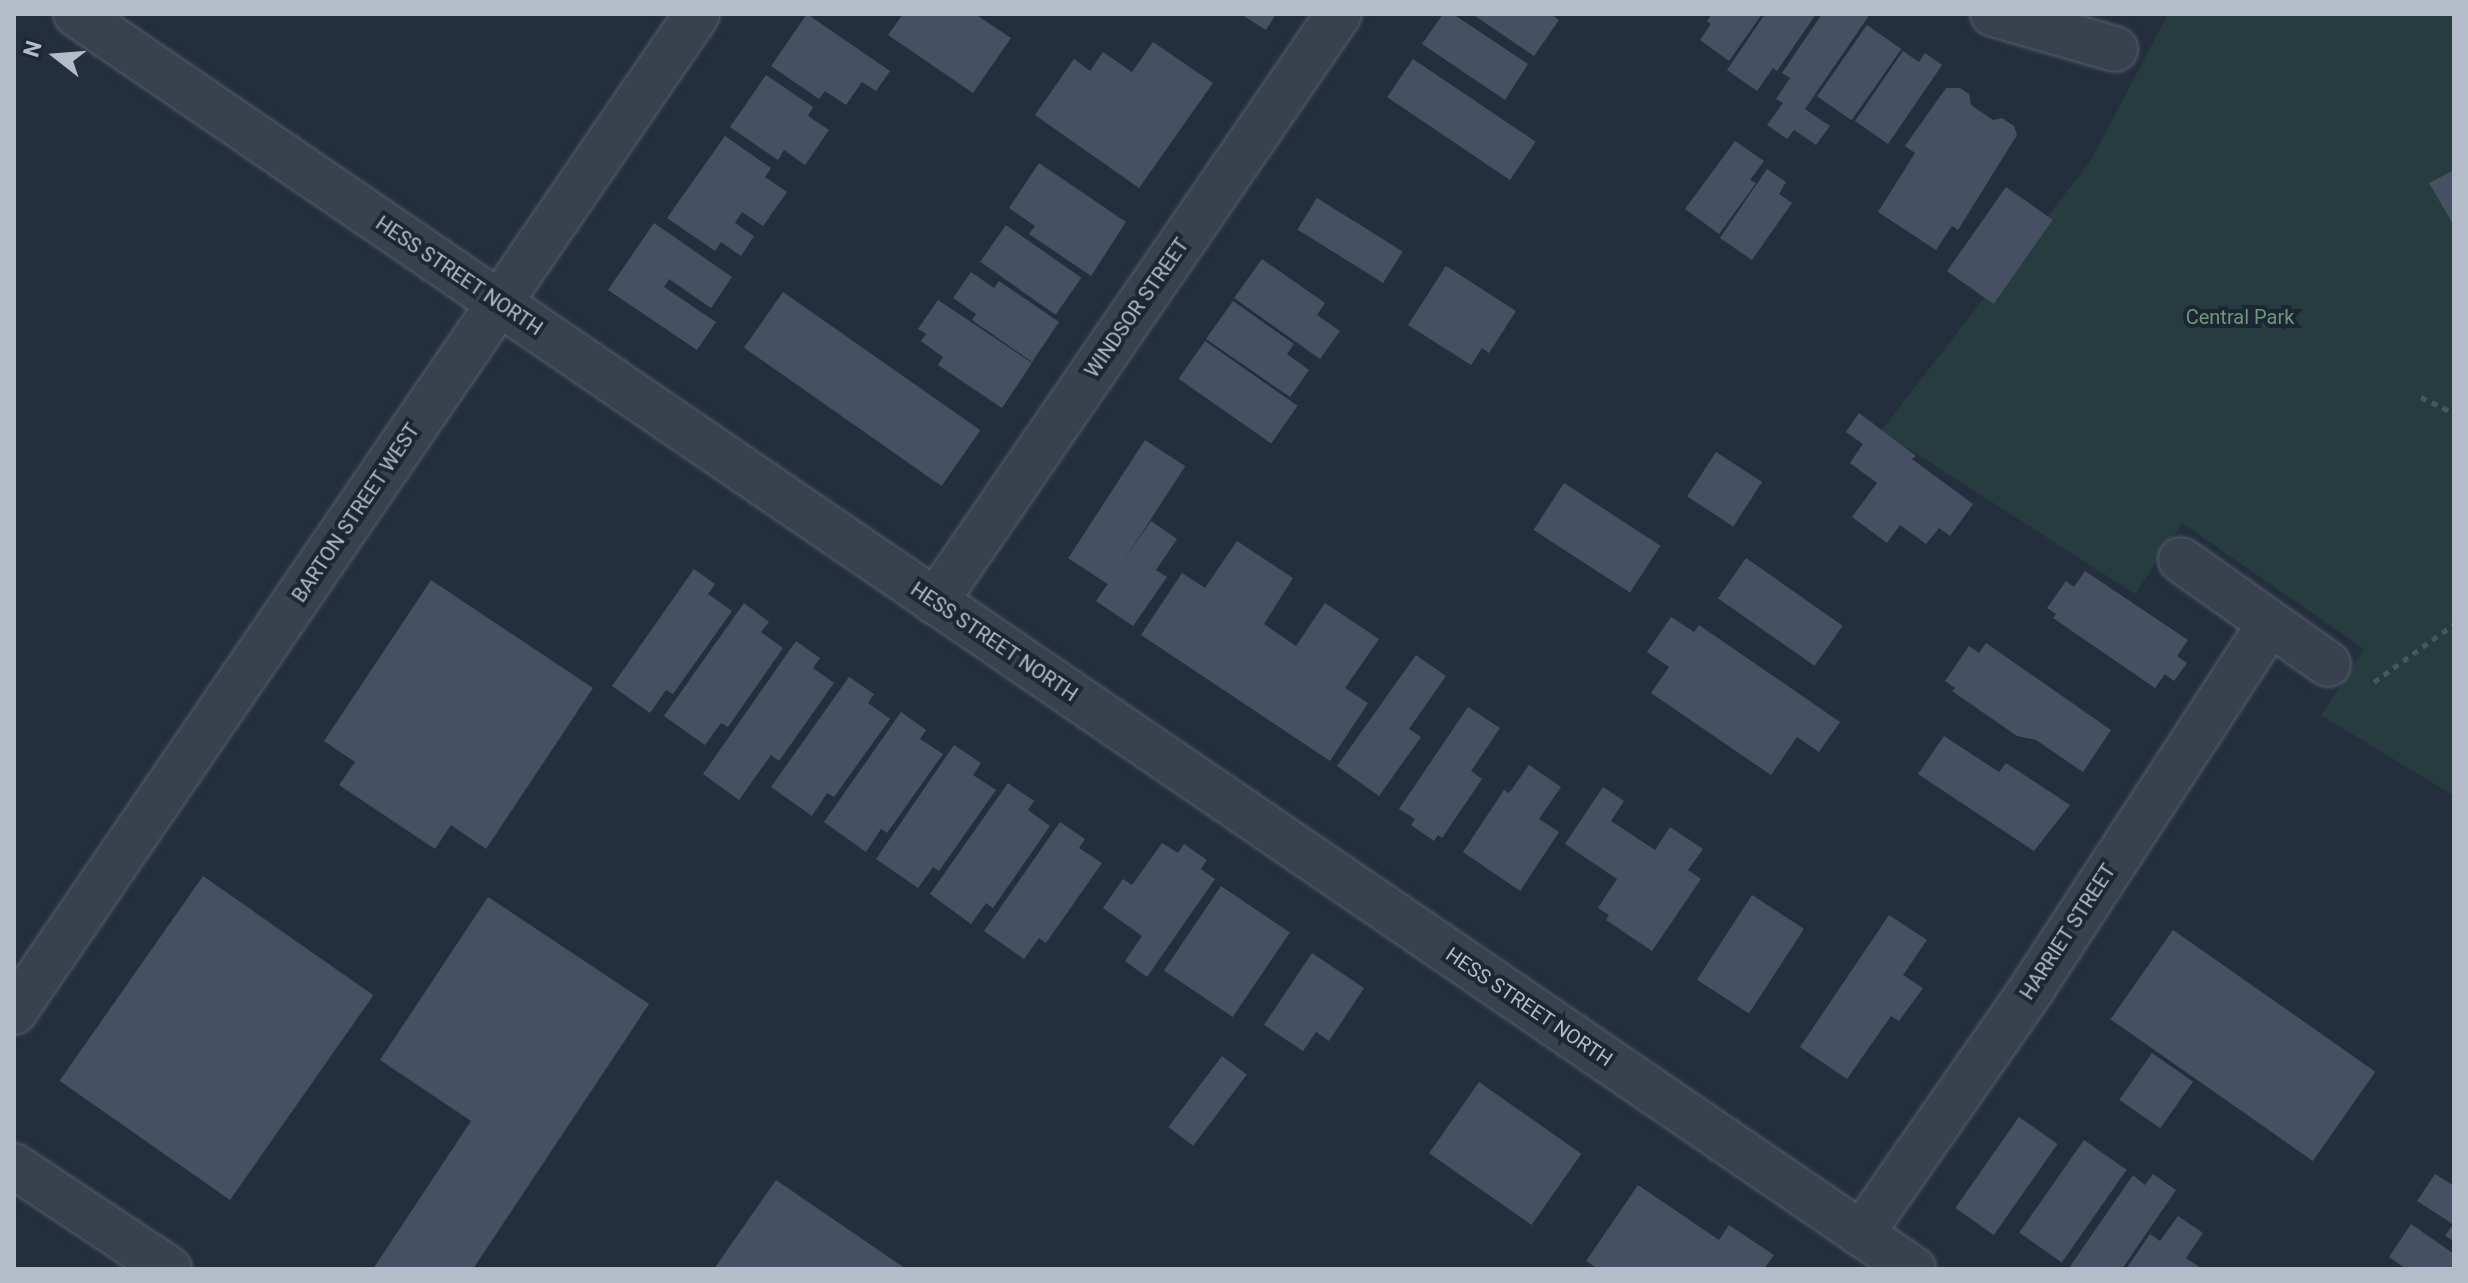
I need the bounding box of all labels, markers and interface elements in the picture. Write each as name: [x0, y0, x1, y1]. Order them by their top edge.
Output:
north arrow: [16, 16, 96, 96]
text: N: [18, 38, 47, 60]
street label: HESS STREET NORTH: [371, 211, 547, 341]
street label: WINDSOR STREET: [1080, 234, 1194, 382]
park label: Central Park: [2186, 305, 2294, 329]
street label: BARTON STREET WEST: [287, 419, 425, 607]
street label: HESS STREET NORTH: [906, 577, 1082, 707]
street label: HARRIET STREET: [2015, 860, 2121, 1004]
street label: HESS STREET NORTH: [1441, 942, 1617, 1072]

